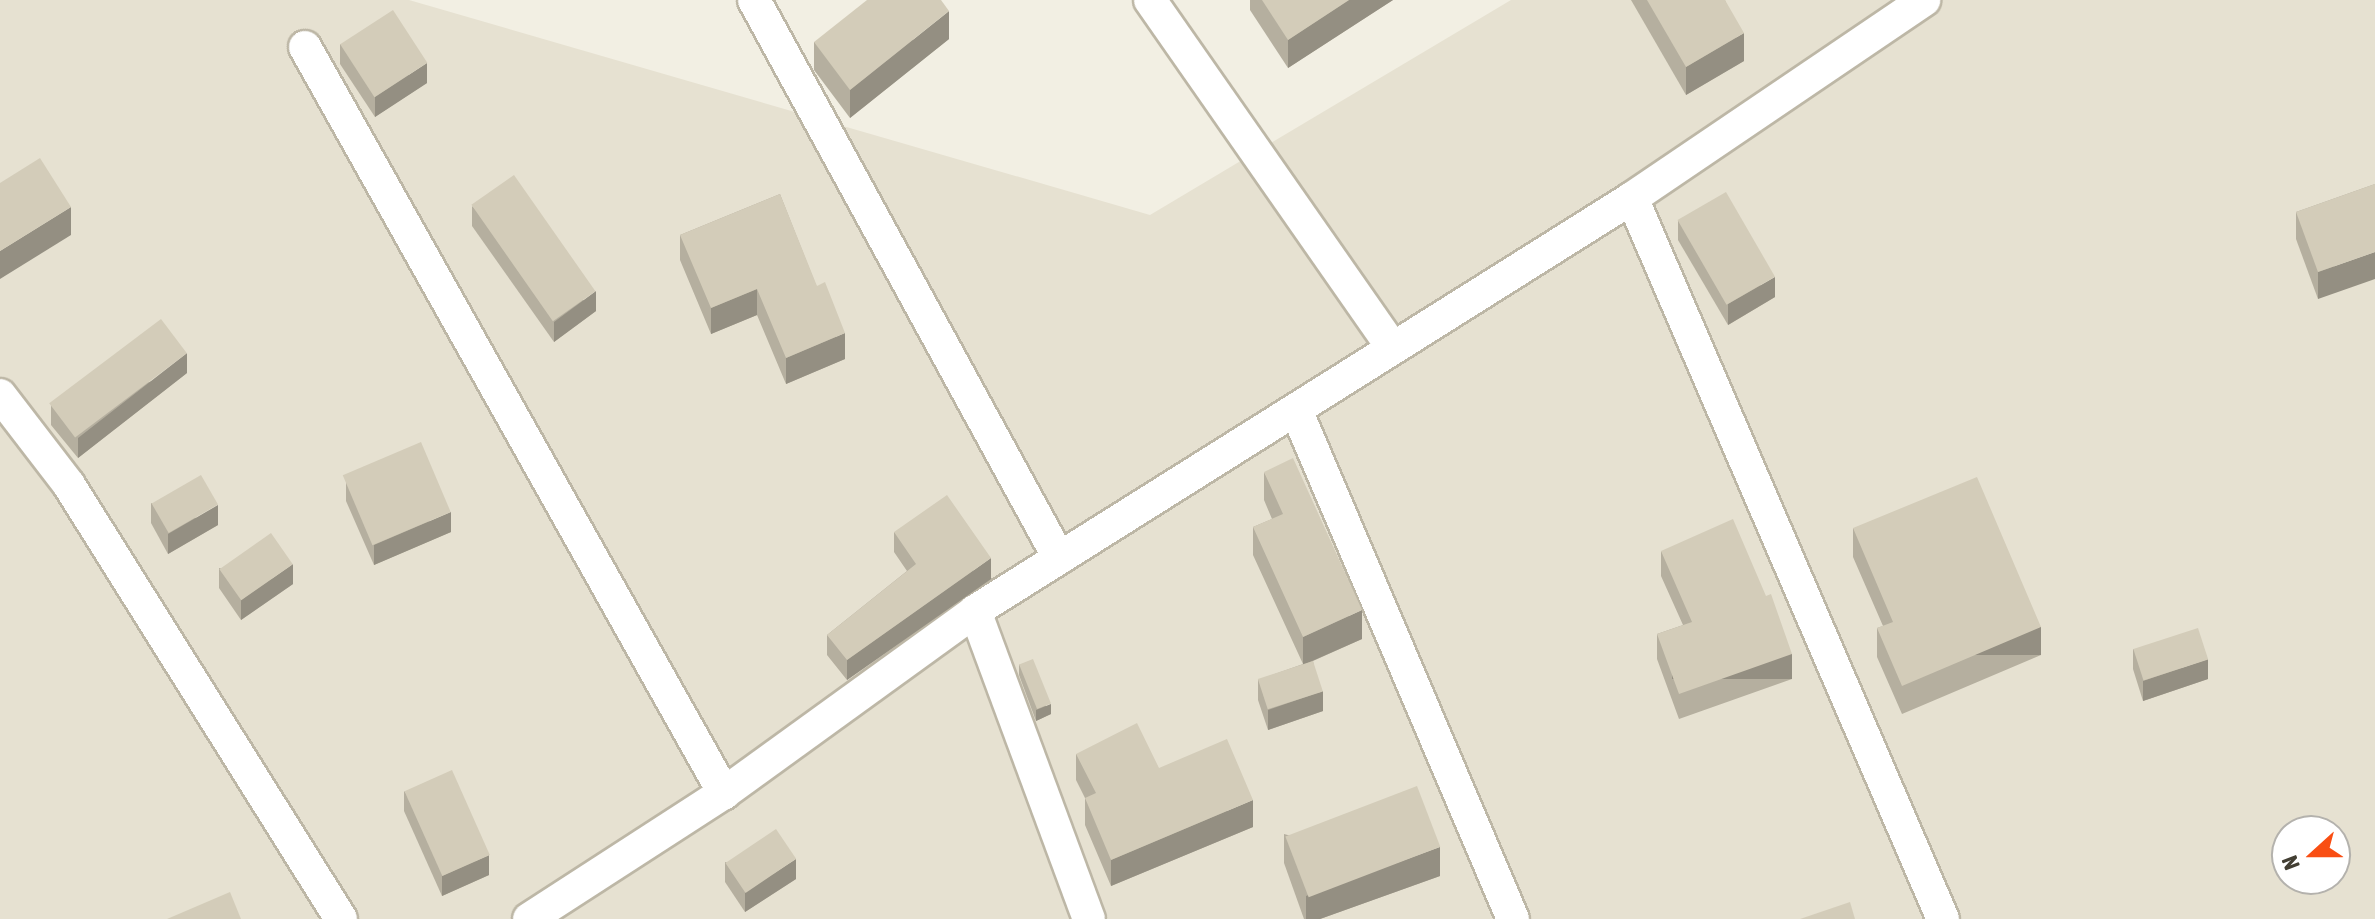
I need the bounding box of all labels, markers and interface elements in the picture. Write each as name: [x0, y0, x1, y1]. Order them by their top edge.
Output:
north arrow: [2271, 815, 2351, 895]
text: N: [2276, 852, 2305, 874]

